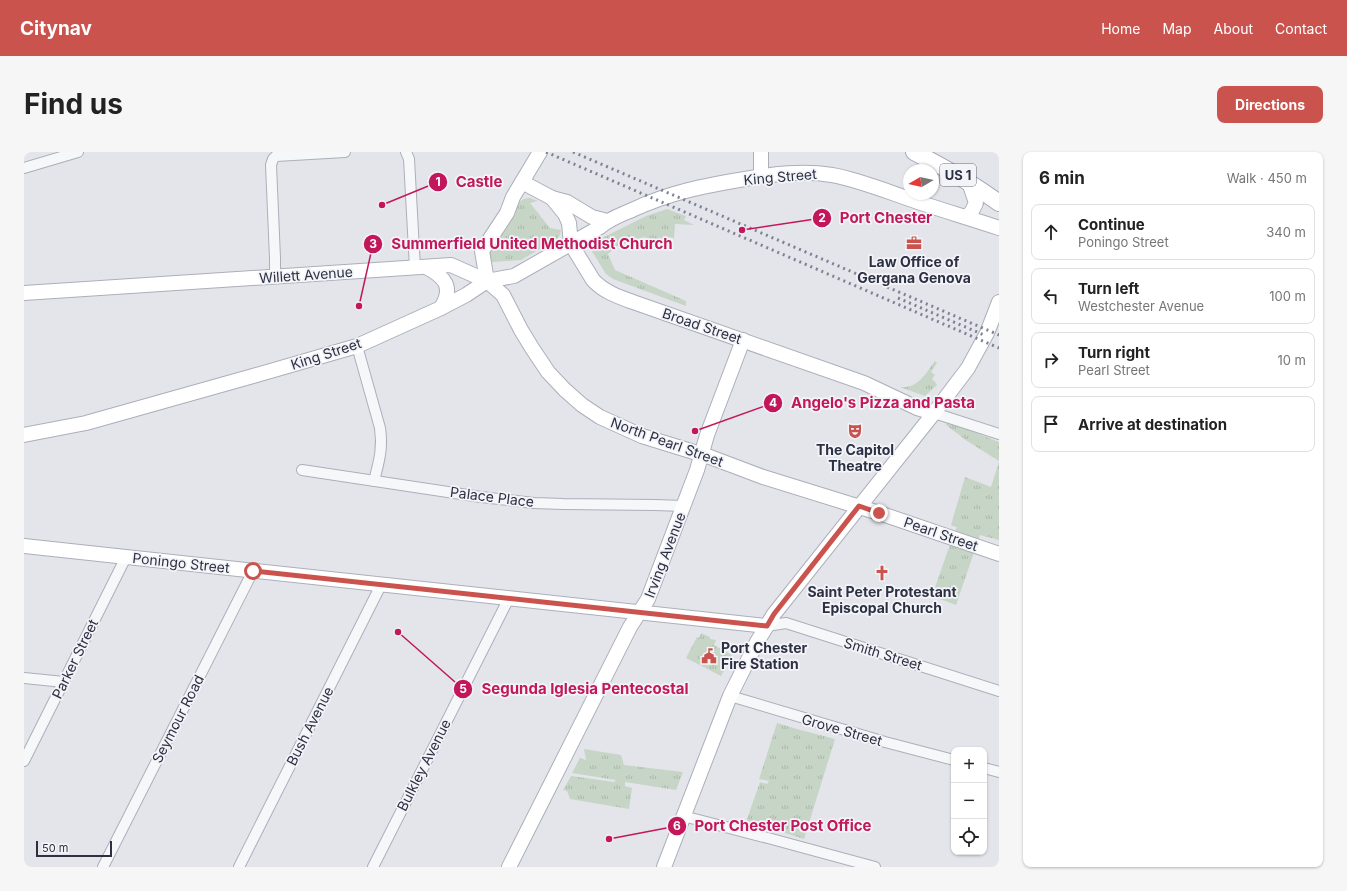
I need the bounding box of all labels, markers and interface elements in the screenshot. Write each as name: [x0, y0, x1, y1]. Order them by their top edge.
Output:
text: Citynav: [20, 17, 92, 40]
text: Home: [1101, 20, 1140, 37]
text: Map: [1162, 20, 1192, 37]
text: About: [1214, 20, 1253, 37]
text: Contact: [1275, 20, 1327, 37]
button: Directions: [1217, 86, 1323, 123]
text: Find us: [24, 87, 123, 121]
north arrow: [903, 164, 939, 200]
road number: US 1: [940, 164, 976, 186]
street label: King Street: [743, 165, 818, 188]
callout: Castle: [428, 168, 511, 195]
text: 6 min: [1039, 168, 1085, 188]
text: Walk · 450 m: [1227, 170, 1307, 186]
text: Castle: [456, 172, 502, 191]
text: 1: [435, 174, 441, 189]
callout: Port Chester: [812, 204, 940, 231]
text: Port Chester: [840, 208, 932, 227]
text: 2: [818, 210, 826, 225]
text: Continue: [1078, 215, 1145, 234]
icon: ahead: [1040, 221, 1062, 243]
text: 340 m: [1266, 224, 1306, 240]
callout: Summerfield United Methodist Church: [363, 231, 680, 258]
text: Summerfield United Methodist Church: [391, 234, 673, 253]
office icon: Law Office of Gergana Genova: [905, 234, 923, 252]
text: Poningo Street: [1078, 234, 1169, 250]
text: 3: [369, 236, 377, 251]
place label: Law Office of Gergana Genova: [857, 253, 971, 286]
street label: Willett Avenue: [258, 263, 353, 286]
text: Turn left: [1078, 279, 1139, 298]
icon: left: [1040, 285, 1062, 307]
text: 100 m: [1269, 288, 1306, 304]
text: Westchester Avenue: [1078, 298, 1204, 314]
street label: Broad Street: [660, 304, 744, 347]
street label: King Street: [288, 334, 364, 373]
text: Turn right: [1078, 343, 1150, 362]
icon: right: [1040, 349, 1062, 371]
text: 10 m: [1277, 352, 1306, 368]
text: Pearl Street: [1078, 362, 1150, 378]
callout: Angelo's Pizza and Pasta: [763, 389, 983, 416]
text: Angelo's Pizza and Pasta: [791, 393, 975, 412]
text: 4: [769, 395, 777, 410]
street label: North Pearl Street: [609, 413, 726, 470]
icon: arrive: [1040, 413, 1062, 435]
text: Arrive at destination: [1078, 415, 1227, 434]
theatre icon: The Capitol Theatre: [846, 422, 864, 440]
place label: The Capitol Theatre: [816, 441, 894, 474]
street label: Palace Place: [449, 483, 535, 510]
route end: [870, 504, 888, 522]
street label: Irving Avenue: [640, 510, 689, 600]
street label: Pearl Street: [902, 513, 981, 554]
street label: Poningo Street: [132, 549, 231, 576]
route start: [244, 562, 262, 580]
church icon: Saint Peter Protestant Episcopal Church: [873, 564, 891, 582]
place label: Saint Peter Protestant Episcopal Church: [807, 583, 957, 616]
street label: Parker Street: [48, 616, 101, 701]
street label: Smith Street: [842, 634, 925, 674]
place label: Port Chester Fire Station: [721, 639, 808, 672]
public building icon: Port Chester Fire Station: [700, 647, 718, 665]
street label: Seymour Road: [148, 672, 207, 766]
callout: Segunda Iglesia Pentecostal: [453, 676, 696, 703]
text: Segunda Iglesia Pentecostal: [482, 679, 688, 698]
text: 5: [459, 681, 467, 696]
street label: Bush Avenue: [282, 683, 337, 768]
street label: Grove Street: [800, 710, 885, 749]
street label: Bulkley Avenue: [393, 716, 454, 814]
map controls: [951, 747, 987, 855]
button: +: [951, 747, 987, 783]
button: −: [951, 783, 987, 819]
callout: Port Chester Post Office: [667, 812, 880, 839]
text: Port Chester Post Office: [694, 816, 872, 835]
text: 6: [673, 818, 681, 833]
button: locate: [951, 819, 987, 855]
scale bar: [36, 839, 112, 858]
text: 50 m: [42, 841, 68, 855]

